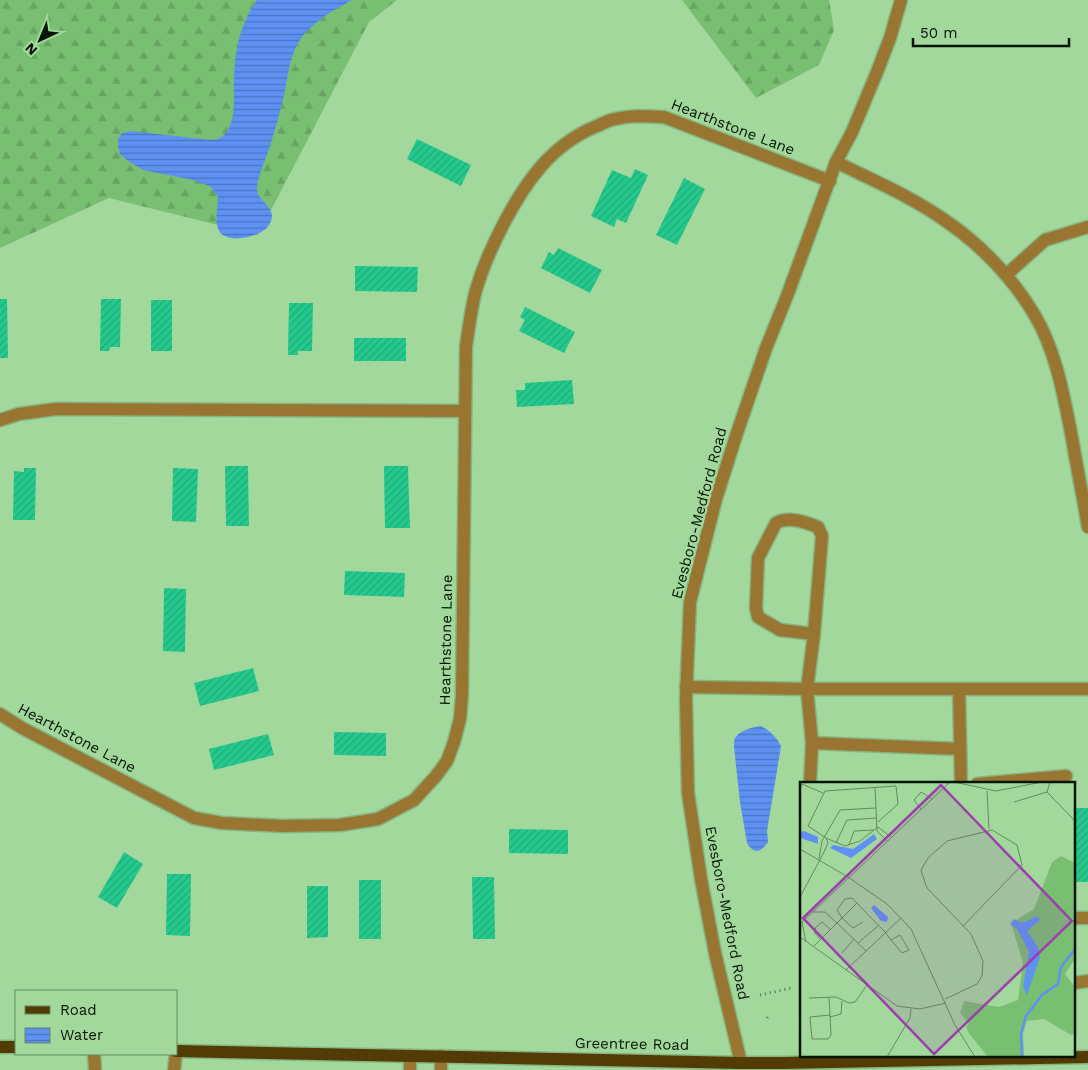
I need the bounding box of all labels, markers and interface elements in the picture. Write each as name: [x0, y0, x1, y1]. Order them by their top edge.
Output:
north arrow: [15, 15, 65, 65]
scale bar: [913, 15, 1069, 47]
text: 50 m: [920, 24, 957, 42]
text: N: [22, 40, 40, 59]
street label: Hearthstone Lane: [669, 95, 797, 159]
street label: Evesboro-Medford Road: [667, 425, 731, 601]
street label: Hearthstone Lane: [436, 574, 456, 706]
street label: Hearthstone Lane: [15, 699, 139, 777]
inset map: [800, 782, 1076, 1058]
street label: Evesboro-Medford Road: [701, 824, 753, 1002]
legend: [15, 990, 178, 1055]
text: Road: [60, 1001, 97, 1019]
text: Water: [60, 1026, 103, 1044]
street label: Greentree Road: [575, 1034, 689, 1054]

